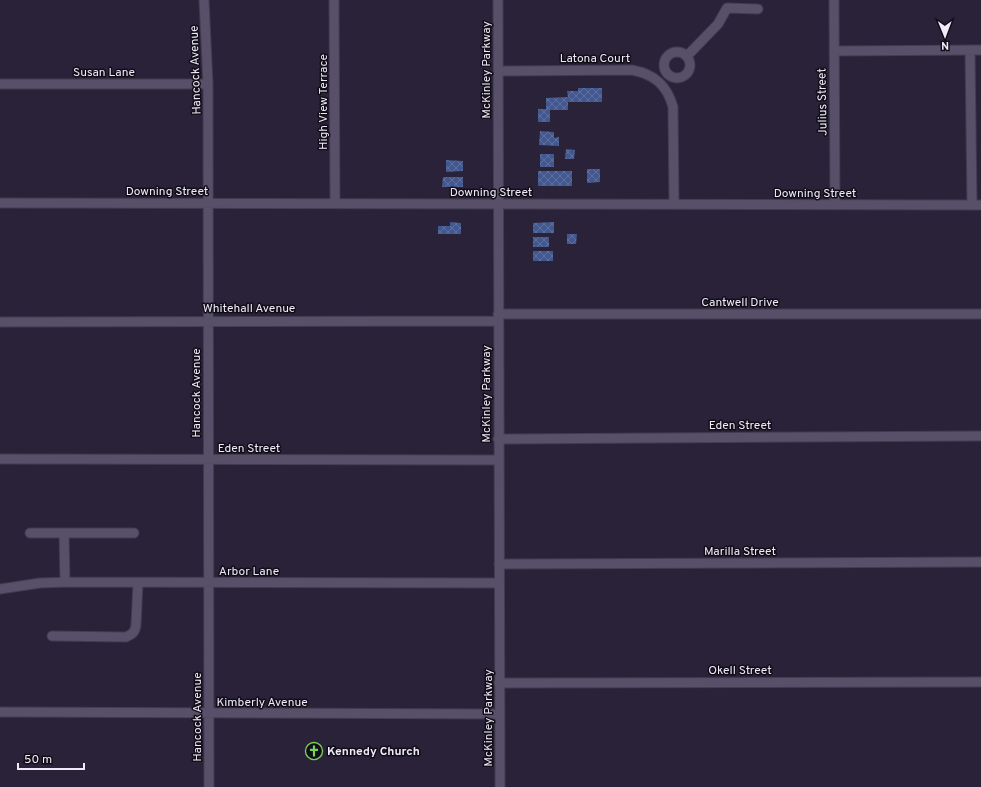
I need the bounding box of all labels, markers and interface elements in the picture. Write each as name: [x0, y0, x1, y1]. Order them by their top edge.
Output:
north arrow: [925, 16, 965, 56]
street label: McKinley Parkway: [479, 21, 495, 119]
street label: Hancock Avenue: [186, 25, 206, 115]
text: N: [941, 38, 949, 52]
street label: Latona Court: [560, 51, 630, 67]
street label: High View Terrace: [316, 54, 332, 150]
street label: Susan Lane: [73, 65, 135, 81]
street label: Julius Street: [814, 68, 832, 136]
street label: Downing Street: [126, 184, 208, 200]
street label: Downing Street: [450, 185, 532, 201]
street label: Downing Street: [774, 186, 856, 202]
street label: Cantwell Drive: [701, 295, 779, 311]
street label: Whitehall Avenue: [203, 301, 295, 317]
street label: McKinley Parkway: [479, 345, 495, 443]
street label: Hancock Avenue: [189, 348, 205, 438]
street label: Eden Street: [709, 418, 771, 434]
street label: Eden Street: [218, 441, 280, 457]
street label: Marilla Street: [704, 544, 776, 560]
street label: Arbor Lane: [219, 564, 279, 580]
street label: Okell Street: [708, 663, 772, 679]
street label: McKinley Parkway: [481, 669, 497, 767]
street label: Hancock Avenue: [190, 672, 206, 762]
street label: Kimberly Avenue: [216, 695, 308, 711]
church icon: Kennedy Church: [304, 741, 324, 761]
place label: Kennedy Church: [327, 744, 420, 760]
scale bar: [18, 745, 84, 771]
text: 50 m: [24, 752, 52, 768]

